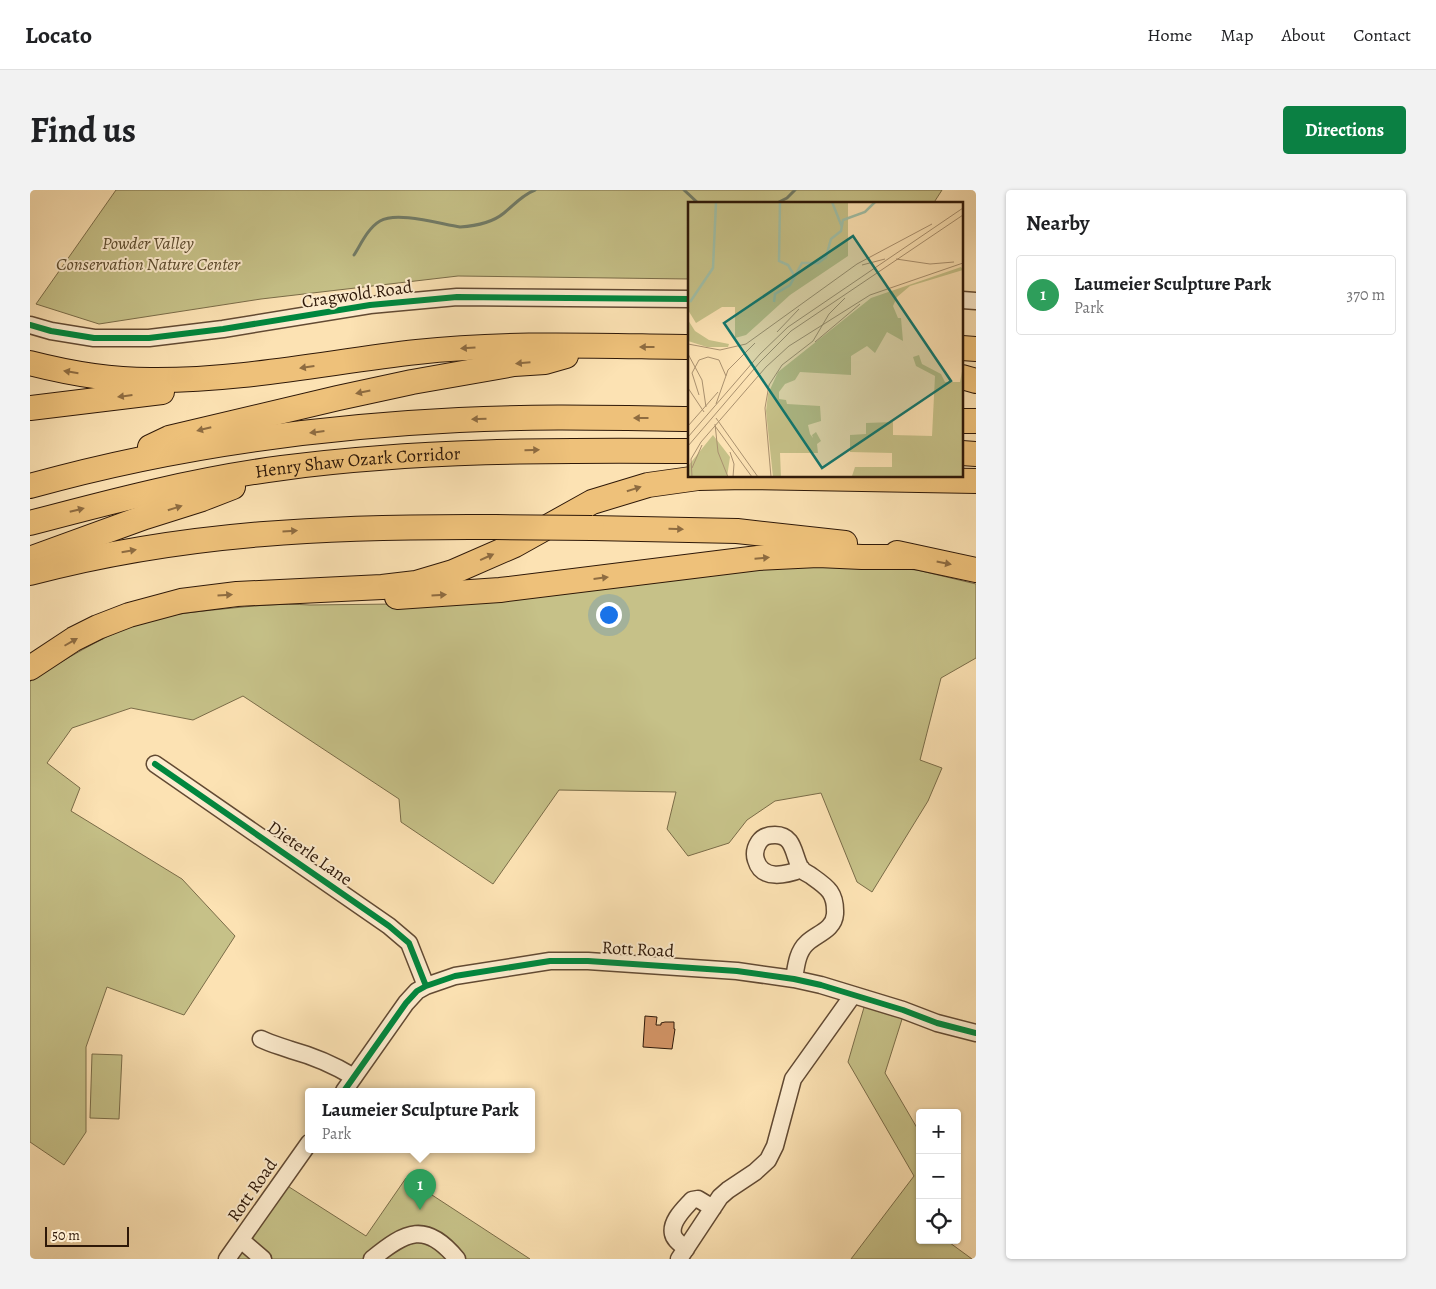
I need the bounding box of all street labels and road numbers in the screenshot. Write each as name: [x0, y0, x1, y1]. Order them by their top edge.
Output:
street label: Cragwold Road: [300, 274, 414, 314]
street label: Henry Shaw Ozark Corridor: [253, 441, 461, 484]
street label: Dieterle Lane: [263, 815, 357, 891]
street label: Rott Road: [601, 935, 675, 963]
street label: Rott Road: [221, 1153, 283, 1227]

